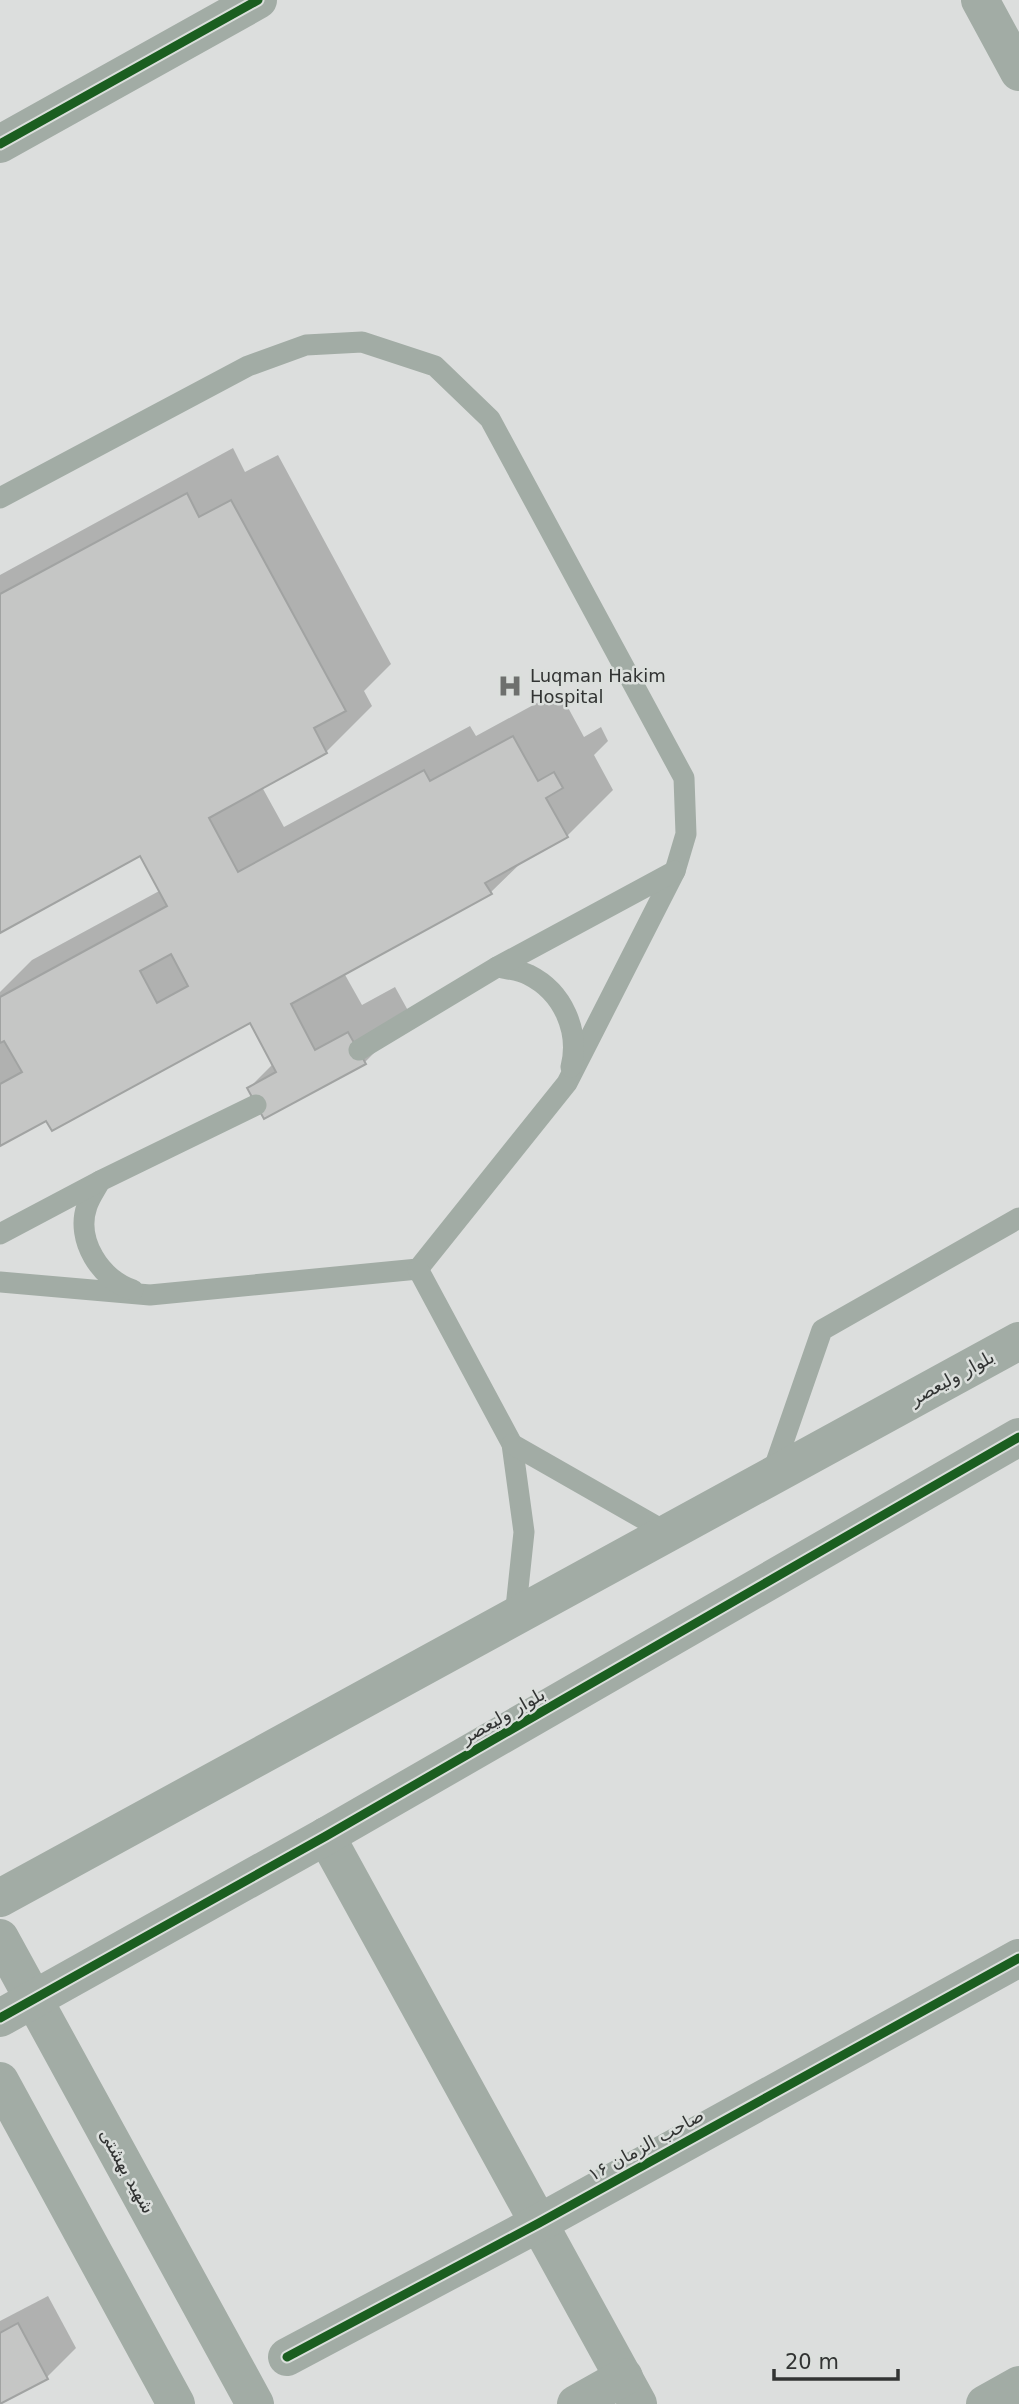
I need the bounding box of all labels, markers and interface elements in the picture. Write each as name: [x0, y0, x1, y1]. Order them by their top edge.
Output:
place label: Luqman Hakim Hospital: [530, 665, 666, 707]
hospital icon: Luqman Hakim Hospital: [496, 672, 524, 700]
street label: بلوار ولیعصر: [905, 1346, 998, 1411]
street label: بلوار ولیعصر: [456, 1683, 549, 1749]
street label: صاحب الزمان ۱۶: [584, 2104, 708, 2186]
street label: شهید بهشتی: [95, 2125, 159, 2217]
scale bar: [774, 2338, 898, 2382]
text: 20 m: [785, 2350, 839, 2374]

